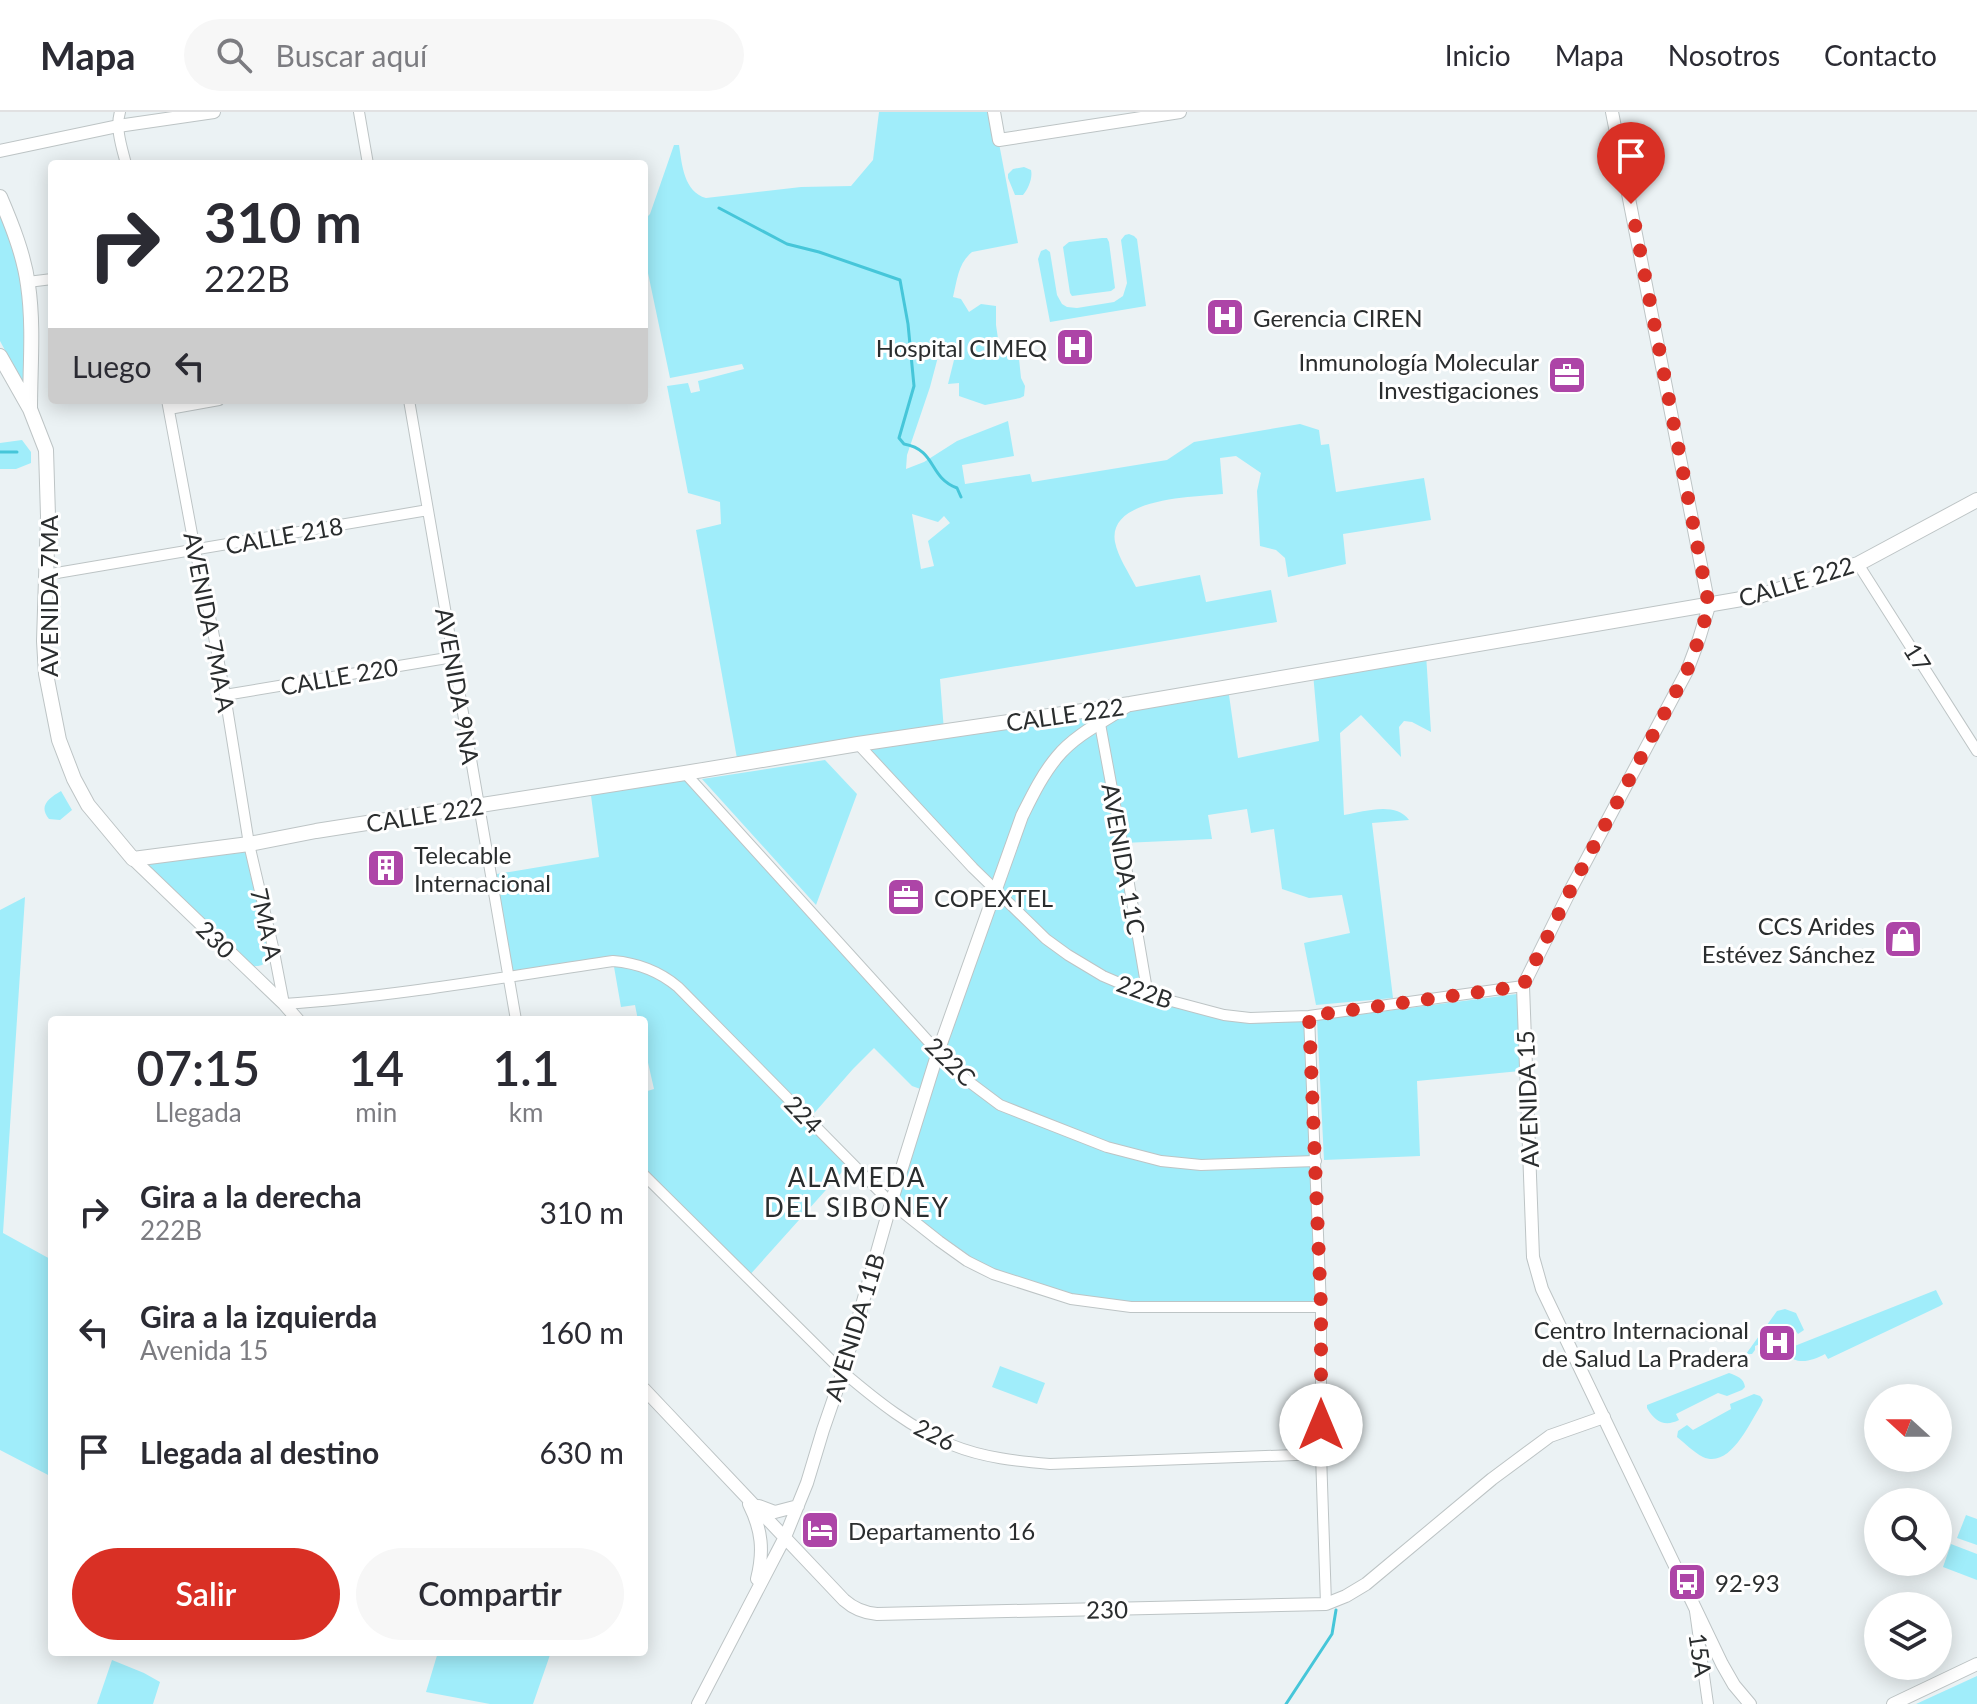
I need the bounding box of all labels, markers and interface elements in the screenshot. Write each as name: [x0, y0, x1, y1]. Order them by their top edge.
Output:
search box: [184, 19, 744, 91]
text: Mapa: [40, 32, 136, 78]
icon: search: [212, 33, 256, 77]
text: Buscar aquí: [276, 37, 427, 73]
text: Inicio: [1445, 38, 1511, 72]
text: Mapa: [1555, 38, 1624, 72]
text: Nosotros: [1668, 38, 1780, 72]
text: Contacto: [1824, 38, 1937, 72]
pin: [1597, 122, 1665, 204]
icon: arrive: [1609, 134, 1653, 178]
text: 310 m: [204, 188, 362, 255]
icon: right: [72, 192, 176, 296]
text: 222B: [204, 256, 290, 300]
hospital icon: Gerencia CIREN: [1204, 296, 1246, 338]
place label: Gerencia CIREN: [1253, 303, 1423, 332]
hospital icon: Hospital CIMEQ: [1054, 326, 1096, 368]
place label: Hospital CIMEQ: [876, 333, 1047, 362]
icon: left: [168, 344, 212, 388]
place label: Inmunología Molecular Investigaciones: [1298, 347, 1539, 404]
text: Luego: [72, 348, 152, 384]
office icon: Inmunología Molecular Investigaciones: [1546, 354, 1588, 396]
street label: CALLE 218: [223, 510, 345, 560]
street label: AVENIDA 7MA: [34, 514, 63, 677]
street label: AVENIDA 7MA A: [178, 530, 242, 715]
street label: CALLE 222: [1735, 550, 1857, 612]
street label: AVENIDA 9NA: [430, 606, 486, 767]
street label: 17: [1898, 638, 1938, 676]
street label: CALLE 220: [278, 651, 400, 701]
street label: CALLE 222: [1004, 691, 1126, 737]
street label: AVENIDA 11C: [1096, 781, 1152, 937]
street label: CALLE 222: [364, 790, 486, 838]
place label: Telecable Internacional: [414, 840, 551, 897]
building icon: Telecable Internacional: [365, 847, 407, 889]
office icon: COPEXTEL: [885, 876, 927, 918]
place label: COPEXTEL: [934, 883, 1053, 912]
street label: 7MA A: [245, 885, 289, 964]
place label: CCS Arides Estévez Sánchez: [1702, 911, 1875, 968]
street label: 230: [191, 914, 241, 964]
shop icon: CCS Arides Estévez Sánchez: [1882, 918, 1924, 960]
street label: 222B: [1113, 968, 1177, 1014]
street label: 222C: [920, 1030, 982, 1092]
street label: AVENIDA 15: [1510, 1030, 1544, 1168]
text: 07:15: [136, 1039, 260, 1096]
text: 14: [348, 1039, 404, 1096]
text: 1.1: [493, 1039, 560, 1096]
street label: 224: [779, 1089, 829, 1139]
text: Llegada: [155, 1096, 242, 1128]
text: min: [355, 1096, 397, 1128]
text: km: [509, 1096, 543, 1128]
district label: ALAMEDA DEL SIBONEY: [764, 1161, 950, 1223]
text: Gira a la derecha: [140, 1178, 362, 1214]
icon: right: [72, 1190, 116, 1234]
text: 310 m: [539, 1194, 624, 1230]
text: 222B: [140, 1214, 202, 1246]
street label: AVENIDA 11B: [818, 1250, 890, 1404]
text: Gira a la izquierda: [140, 1298, 377, 1334]
icon: left: [72, 1310, 116, 1354]
text: 160 m: [539, 1314, 624, 1350]
place label: Centro Internacional de Salud La Pradera: [1534, 1315, 1749, 1372]
hospital icon: Centro Internacional de Salud La Pradera: [1756, 1322, 1798, 1364]
text: Avenida 15: [140, 1334, 268, 1366]
position arrow: [1279, 1383, 1363, 1467]
north arrow: [1864, 1384, 1952, 1472]
map controls: [1864, 1384, 1952, 1680]
street label: 226: [910, 1412, 960, 1456]
icon: arrive: [72, 1430, 116, 1474]
text: Llegada al destino: [140, 1434, 379, 1470]
text: 630 m: [539, 1434, 624, 1470]
button: search: [1864, 1488, 1952, 1576]
hotel icon: Departamento 16: [799, 1509, 841, 1551]
place label: Departamento 16: [848, 1516, 1035, 1545]
button: Salir: [72, 1548, 340, 1640]
button: Compartir: [356, 1548, 624, 1640]
bus stop icon: 92-93: [1666, 1561, 1708, 1603]
place label: 92-93: [1715, 1568, 1780, 1597]
button: layers: [1864, 1592, 1952, 1680]
street label: 230: [1086, 1594, 1128, 1624]
street label: 15A: [1684, 1631, 1719, 1680]

